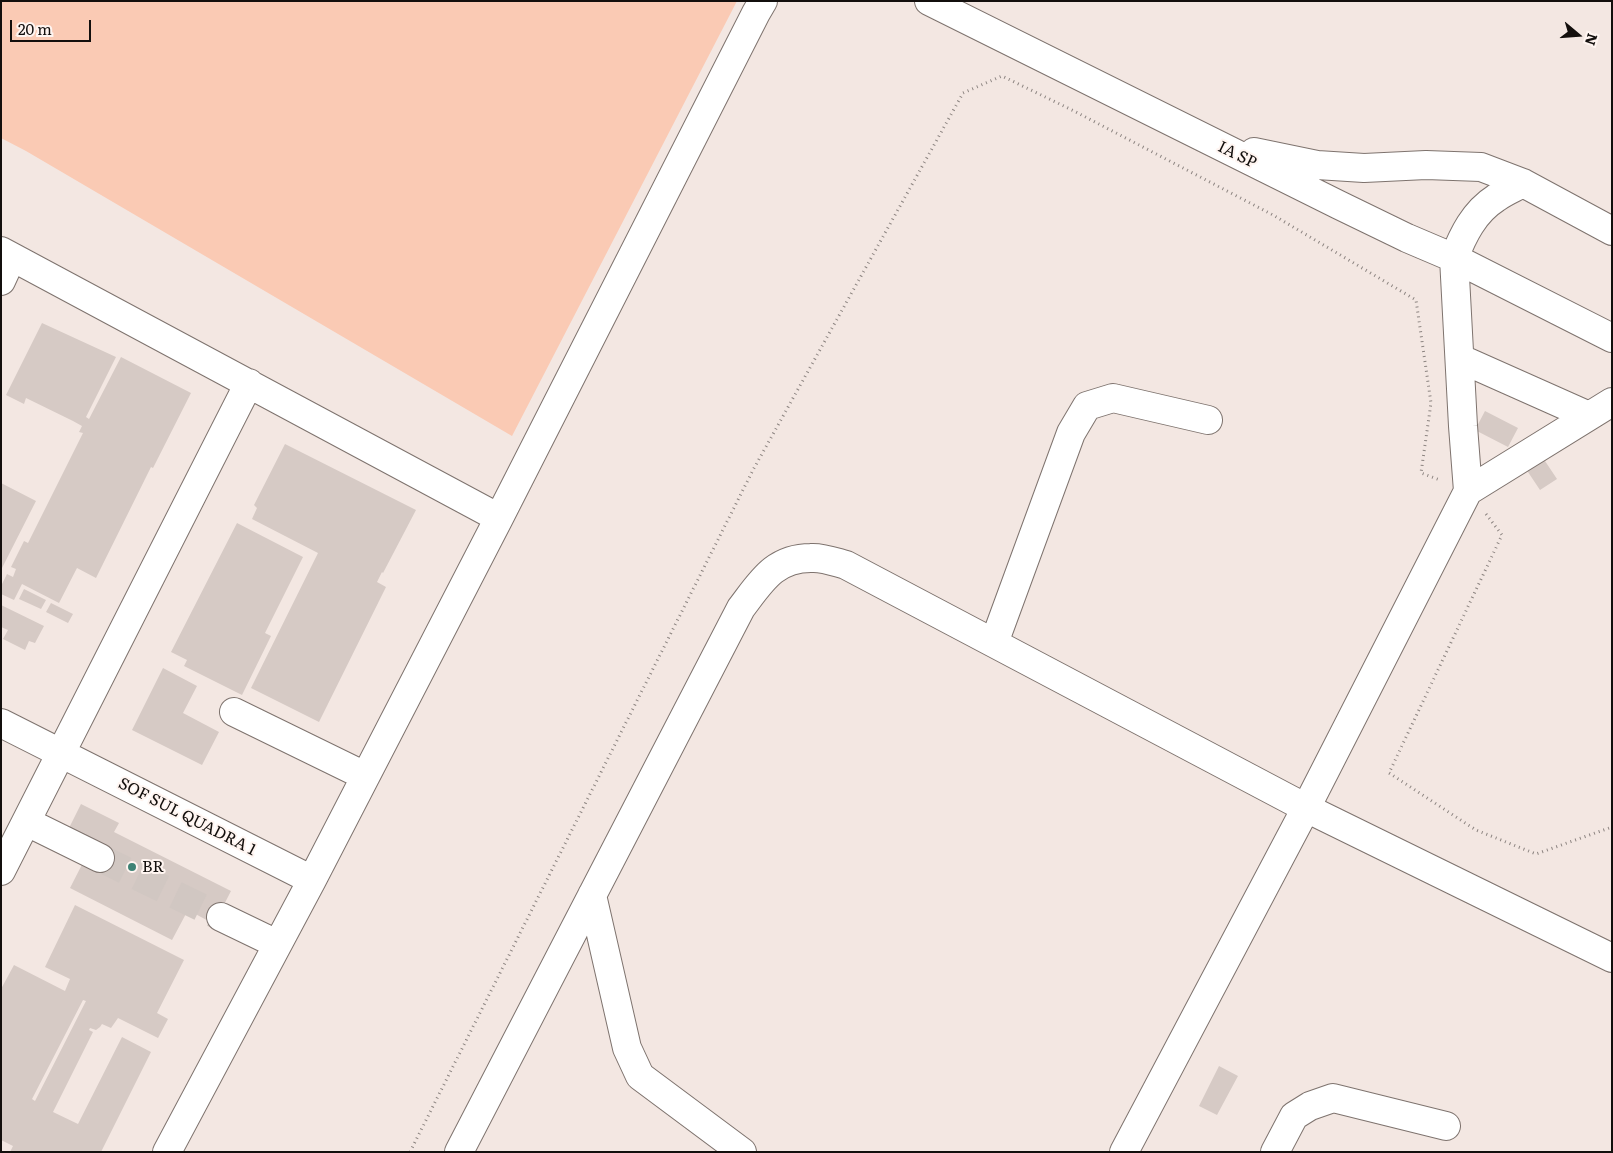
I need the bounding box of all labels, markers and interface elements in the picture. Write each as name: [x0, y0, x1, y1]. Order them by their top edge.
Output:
scale bar: [12, 10, 94, 42]
north arrow: [1553, 10, 1603, 60]
text: 20 m: [18, 17, 52, 40]
text: N: [1581, 31, 1604, 48]
street label: IA SP: [1214, 137, 1260, 173]
street label: SOF SUL QUADRA 1: [115, 774, 259, 860]
place label: BR: [142, 857, 164, 877]
marker: BR: [126, 861, 138, 873]

